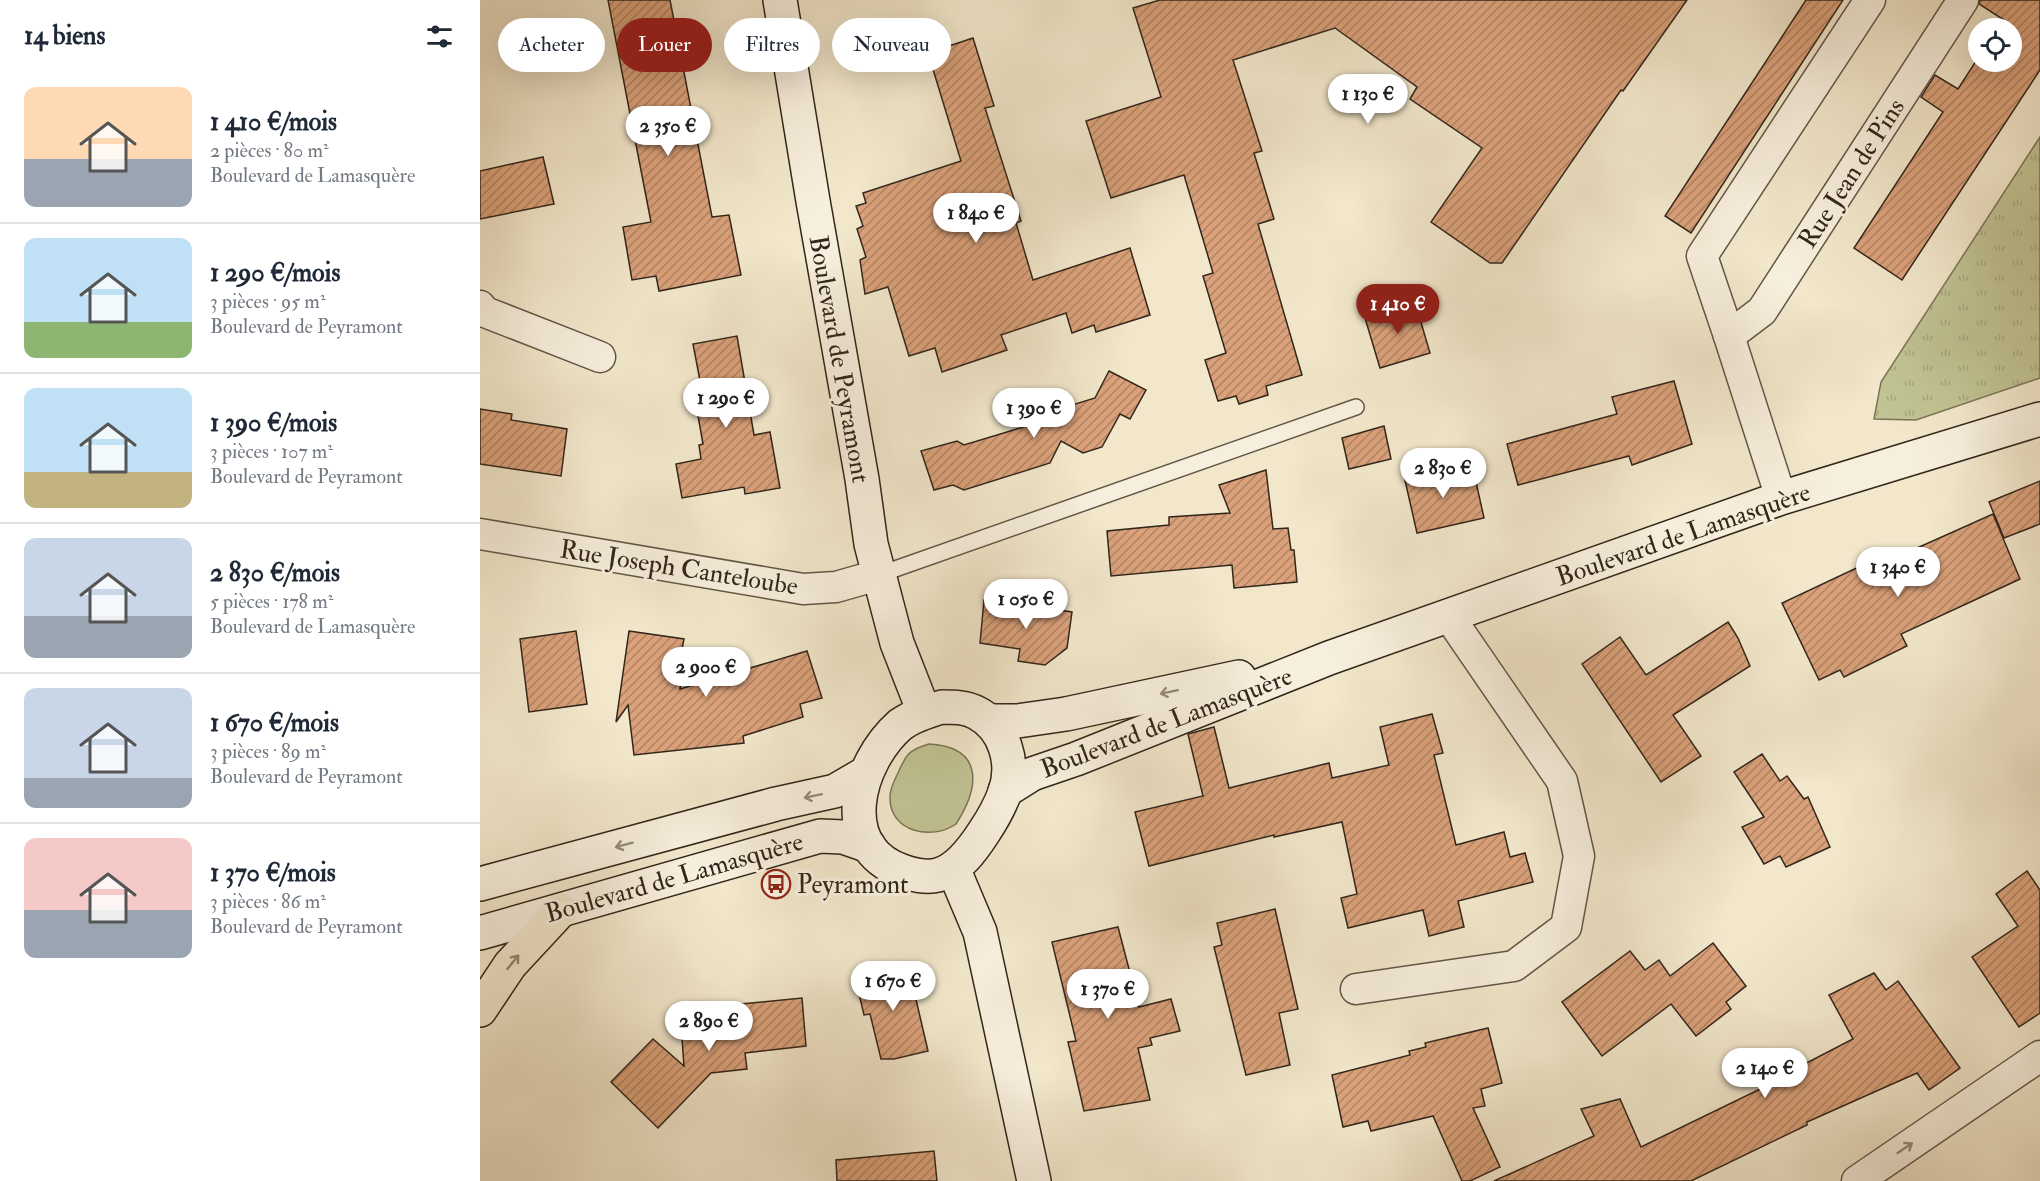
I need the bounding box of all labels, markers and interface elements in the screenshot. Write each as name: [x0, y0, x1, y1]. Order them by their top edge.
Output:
chip: Acheter: [498, 18, 605, 72]
chip: Louer: [617, 18, 712, 72]
chip: Filtres: [724, 18, 820, 72]
chip: Nouveau: [832, 18, 951, 72]
map controls: [1968, 18, 2022, 72]
button: locate: [1968, 18, 2022, 72]
text: 14 biens: [24, 20, 105, 52]
icon: filters: [423, 20, 456, 53]
pin: 1 130 €: [1313, 74, 1423, 125]
text: 1 130 €: [1342, 81, 1394, 106]
street label: Rue Jean de Pins: [1792, 93, 1912, 254]
text: 1 410 €/mois: [210, 106, 337, 138]
pin: 2 350 €: [613, 106, 723, 157]
icon: home: [72, 111, 144, 183]
text: 2 350 €: [640, 113, 696, 138]
text: 2 pièces · 80 m²: [210, 138, 329, 163]
text: Boulevard de Lamasquère: [210, 163, 415, 188]
pin: 1 840 €: [921, 193, 1031, 244]
text: 1 840 €: [947, 200, 1005, 225]
street label: Boulevard de Peyramont: [801, 233, 877, 485]
text: 1 290 €/mois: [210, 257, 340, 289]
icon: home: [72, 262, 144, 334]
pin: 1 410 €: [1343, 284, 1453, 335]
text: 3 pièces · 95 m²: [210, 289, 326, 314]
text: 1 410 €: [1370, 291, 1426, 316]
text: Boulevard de Peyramont: [210, 314, 403, 339]
pin: 1 290 €: [671, 378, 781, 429]
text: 1 290 €: [697, 385, 755, 410]
pin: 1 390 €: [979, 388, 1089, 439]
text: 1 390 €: [1006, 395, 1062, 420]
text: 1 390 €/mois: [210, 407, 337, 439]
icon: home: [72, 412, 144, 484]
text: 3 pièces · 107 m²: [210, 439, 333, 464]
pin: 2 830 €: [1388, 448, 1498, 499]
text: 2 830 €: [1414, 455, 1472, 480]
text: Boulevard de Peyramont: [210, 464, 403, 489]
street label: Boulevard de Lamasquère: [1552, 476, 1815, 594]
street label: Rue Joseph Canteloube: [557, 533, 800, 604]
pin: 1 340 €: [1843, 547, 1953, 598]
text: 1 340 €: [1870, 554, 1926, 579]
text: 2 830 €/mois: [210, 557, 340, 589]
icon: home: [72, 562, 144, 634]
pin: 1 050 €: [971, 579, 1081, 630]
text: 1 050 €: [998, 586, 1054, 611]
text: 5 pièces · 178 m²: [210, 589, 333, 614]
text: Boulevard de Lamasquère: [210, 614, 415, 639]
pin: 2 900 €: [651, 647, 761, 698]
text: 2 900 €: [675, 654, 737, 679]
street label: Boulevard de Lamasquère: [1036, 660, 1297, 786]
one-way arrow: [1159, 686, 1178, 698]
text: 1 670 €/mois: [210, 707, 339, 739]
icon: home: [72, 712, 144, 784]
text: 3 pièces · 89 m²: [210, 739, 326, 764]
text: Boulevard de Peyramont: [210, 764, 403, 789]
one-way arrow: [804, 791, 823, 802]
street label: Boulevard de Lamasquère: [542, 826, 807, 930]
one-way arrow: [615, 840, 634, 851]
text: 1 370 €/mois: [210, 857, 336, 889]
icon: home: [72, 862, 144, 934]
bus stop icon: Peyramont: [760, 868, 792, 900]
place label: Peyramont: [797, 869, 908, 901]
text: 3 pièces · 86 m²: [210, 889, 326, 914]
text: Boulevard de Peyramont: [210, 914, 403, 939]
one-way arrow: [507, 955, 520, 971]
pin: 1 670 €: [838, 961, 948, 1012]
text: 1 670 €: [865, 968, 921, 993]
pin: 1 370 €: [1053, 969, 1163, 1020]
text: 1 370 €: [1081, 976, 1135, 1001]
pin: 2 890 €: [654, 1001, 764, 1052]
text: 2 890 €: [679, 1008, 739, 1033]
pin: 2 140 €: [1710, 1048, 1820, 1099]
text: 2 140 €: [1736, 1055, 1794, 1080]
one-way arrow: [1896, 1142, 1913, 1154]

